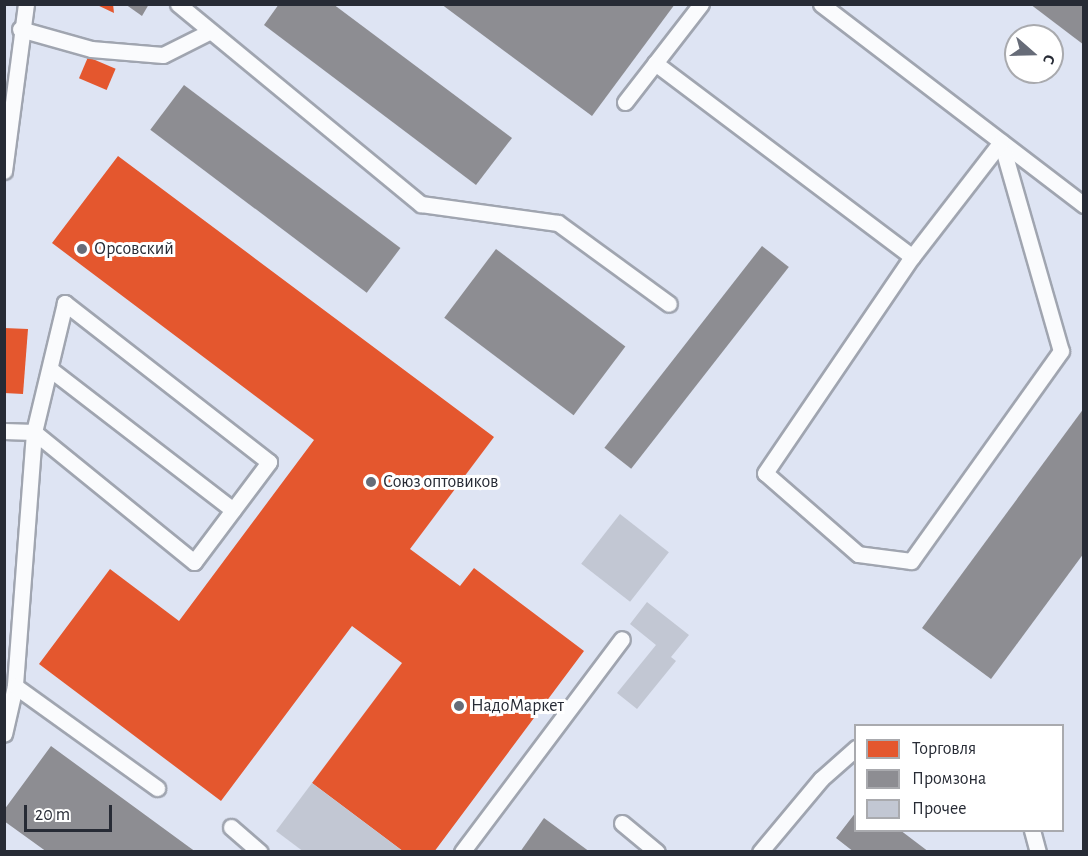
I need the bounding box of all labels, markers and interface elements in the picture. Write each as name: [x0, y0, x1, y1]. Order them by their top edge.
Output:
north arrow: [1004, 24, 1064, 84]
text: С: [1040, 53, 1058, 66]
place label: Орсовский: [94, 238, 174, 260]
marker: Орсовский: [75, 242, 89, 256]
place label: Союз оптовиков: [383, 471, 498, 493]
marker: Союз оптовиков: [364, 475, 378, 489]
place label: НадоМаркет: [471, 695, 564, 717]
marker: НадоМаркет: [452, 699, 466, 713]
legend: [854, 724, 1064, 832]
text: Торговля: [912, 740, 976, 758]
text: Промзона: [912, 770, 986, 788]
scale bar: [27, 793, 116, 831]
text: Прочее: [912, 800, 967, 818]
text: 20 m: [35, 806, 70, 824]

